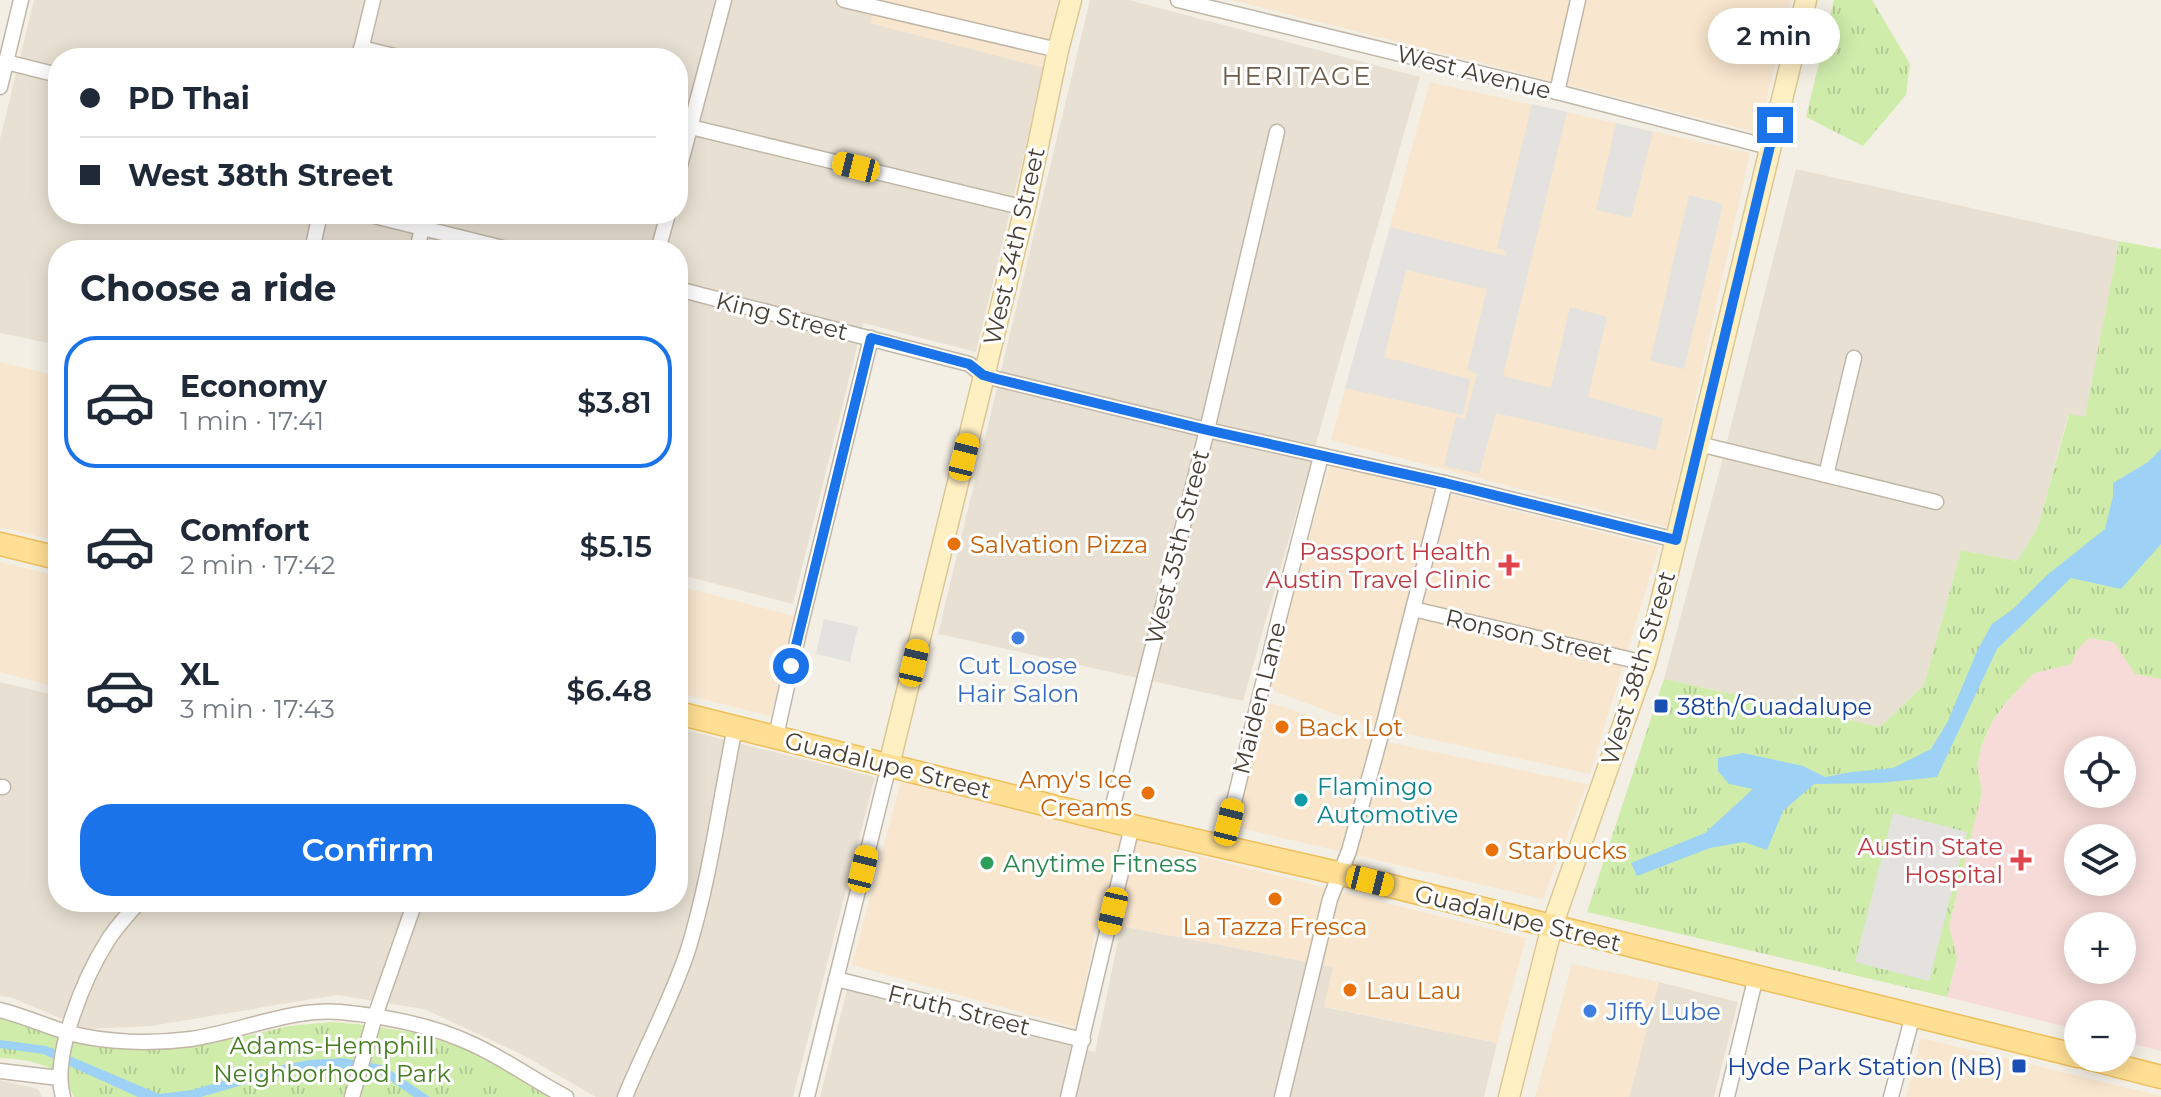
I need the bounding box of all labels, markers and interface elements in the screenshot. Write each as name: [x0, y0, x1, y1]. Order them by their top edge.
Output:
callout: 2 min: [1709, 9, 1841, 65]
text: 2 min: [1736, 20, 1812, 52]
street label: West Avenue: [1394, 39, 1554, 105]
district label: HERITAGE: [1221, 60, 1373, 92]
text: PD Thai: [128, 80, 250, 117]
route end: [1757, 107, 1793, 143]
street label: West 34th Street: [977, 144, 1051, 348]
car: [830, 150, 882, 184]
text: West 38th Street: [128, 157, 393, 194]
text: Choose a ride: [80, 266, 337, 310]
street label: King Street: [713, 286, 851, 346]
icon: car: [84, 366, 156, 438]
text: Economy: [180, 368, 327, 405]
text: $3.81: [577, 384, 652, 421]
text: 1 min · 17:41: [180, 405, 324, 437]
car: [947, 431, 981, 483]
street label: West 35th Street: [1139, 447, 1215, 647]
icon: car: [84, 510, 156, 582]
text: Comfort: [180, 512, 310, 549]
text: $5.15: [580, 528, 652, 565]
place label: Salvation Pizza: [970, 530, 1148, 559]
marker: Salvation Pizza: [945, 535, 963, 553]
place label: Passport Health Austin Travel Clinic: [1265, 537, 1491, 594]
text: 2 min · 17:42: [180, 549, 336, 581]
marker: Passport Health Austin Travel Clinic: [1498, 554, 1520, 576]
street label: West 38th Street: [1595, 567, 1681, 768]
street label: Ronson Street: [1443, 603, 1616, 669]
street label: Maiden Lane: [1226, 619, 1292, 777]
marker: Cut Loose Hair Salon: [1009, 629, 1027, 647]
car: [897, 637, 931, 689]
route start: [773, 648, 809, 684]
place label: Cut Loose Hair Salon: [957, 651, 1079, 708]
icon: car: [84, 654, 156, 726]
text: XL: [180, 656, 219, 693]
text: $6.48: [567, 672, 652, 709]
place label: 38th/Guadalupe: [1677, 692, 1872, 721]
text: 3 min · 17:43: [180, 693, 335, 725]
marker: 38th/Guadalupe: [1652, 697, 1670, 715]
place label: Back Lot: [1298, 713, 1403, 742]
marker: Back Lot: [1273, 718, 1291, 736]
street label: Guadalupe Street: [782, 725, 994, 805]
map controls: [2064, 736, 2136, 1072]
button: locate: [2064, 736, 2136, 808]
place label: Amy's Ice Creams: [1019, 765, 1132, 822]
place label: Flamingo Automotive: [1317, 772, 1458, 829]
marker: Amy's Ice Creams: [1139, 784, 1157, 802]
marker: Flamingo Automotive: [1292, 791, 1310, 809]
car: [1212, 796, 1246, 848]
button: Confirm: [80, 804, 656, 896]
button: layers: [2064, 824, 2136, 896]
place label: Austin State Hospital: [1858, 832, 2003, 889]
place label: Starbucks: [1508, 836, 1627, 865]
marker: Starbucks: [1483, 841, 1501, 859]
car: [846, 843, 880, 895]
place label: Anytime Fitness: [1003, 849, 1197, 878]
marker: Austin State Hospital: [2010, 849, 2032, 871]
marker: Anytime Fitness: [978, 854, 996, 872]
car: [1344, 864, 1396, 898]
street label: Guadalupe Street: [1412, 878, 1624, 958]
car: [1096, 885, 1130, 937]
marker: La Tazza Fresca: [1266, 890, 1284, 908]
place label: La Tazza Fresca: [1183, 912, 1367, 941]
button: +: [2064, 912, 2136, 984]
place label: Lau Lau: [1366, 976, 1461, 1005]
street label: Fruth Street: [885, 978, 1033, 1042]
marker: Lau Lau: [1341, 981, 1359, 999]
place label: Jiffy Lube: [1605, 997, 1721, 1026]
button: −: [2064, 1000, 2136, 1072]
marker: Jiffy Lube: [1581, 1002, 1599, 1020]
park label: Adams-Hemphill Neighborhood Park: [213, 1031, 451, 1088]
place label: Hyde Park Station (NB): [1727, 1052, 2003, 1081]
marker: Hyde Park Station (NB): [2010, 1057, 2028, 1075]

